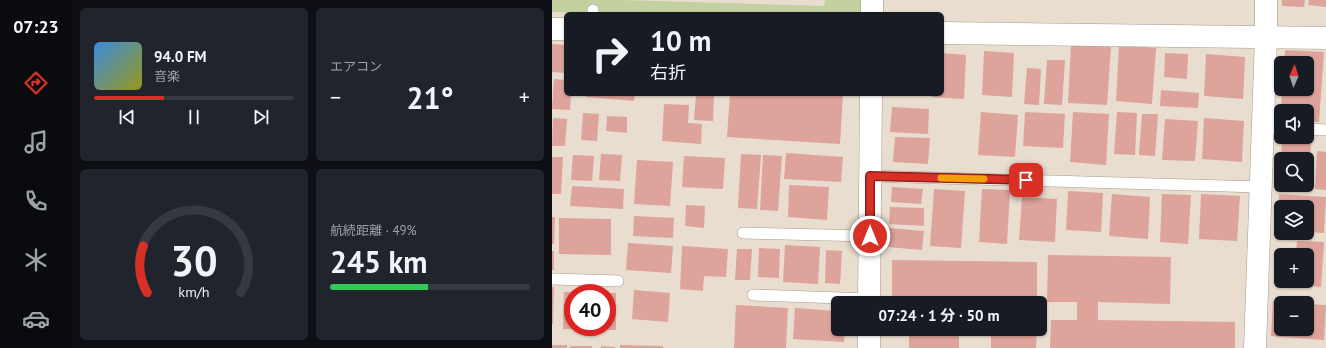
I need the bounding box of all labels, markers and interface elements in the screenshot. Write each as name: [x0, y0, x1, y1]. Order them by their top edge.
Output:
text: 07:23: [13, 15, 59, 38]
text: 10 m: [650, 22, 711, 59]
icon: right: [584, 28, 636, 80]
text: 94.0 FM: [154, 47, 207, 66]
north arrow: [1274, 56, 1314, 96]
map controls: [1274, 56, 1314, 336]
text: エアコン: [330, 58, 382, 75]
text: 右折: [650, 61, 686, 84]
text: 音楽: [154, 68, 180, 85]
icon: directions: [22, 69, 50, 97]
text: 21°: [406, 78, 454, 117]
text: −: [330, 83, 341, 111]
text: +: [519, 83, 530, 111]
button: sound: [1274, 104, 1314, 144]
icon: previous: [116, 106, 138, 128]
icon: pause: [183, 106, 205, 128]
icon: next: [250, 106, 272, 128]
icon: music: [22, 128, 50, 156]
button: search: [1274, 152, 1314, 192]
pin: [1009, 163, 1043, 197]
icon: arrive: [1015, 169, 1037, 191]
icon: phone: [22, 187, 50, 215]
button: layers: [1274, 200, 1314, 240]
position arrow: [849, 215, 891, 257]
text: 航続距離 · 49%: [330, 222, 417, 239]
text: 30: [170, 233, 218, 286]
text: 245 km: [330, 242, 428, 281]
icon: climate: [22, 246, 50, 274]
button: +: [1274, 248, 1314, 288]
text: km/h: [178, 281, 210, 300]
speed limit sign: 40: [564, 284, 616, 336]
button: −: [1274, 296, 1314, 336]
icon: car: [22, 305, 50, 333]
text: 07:24 · 1 分 · 50 m: [878, 306, 1000, 325]

